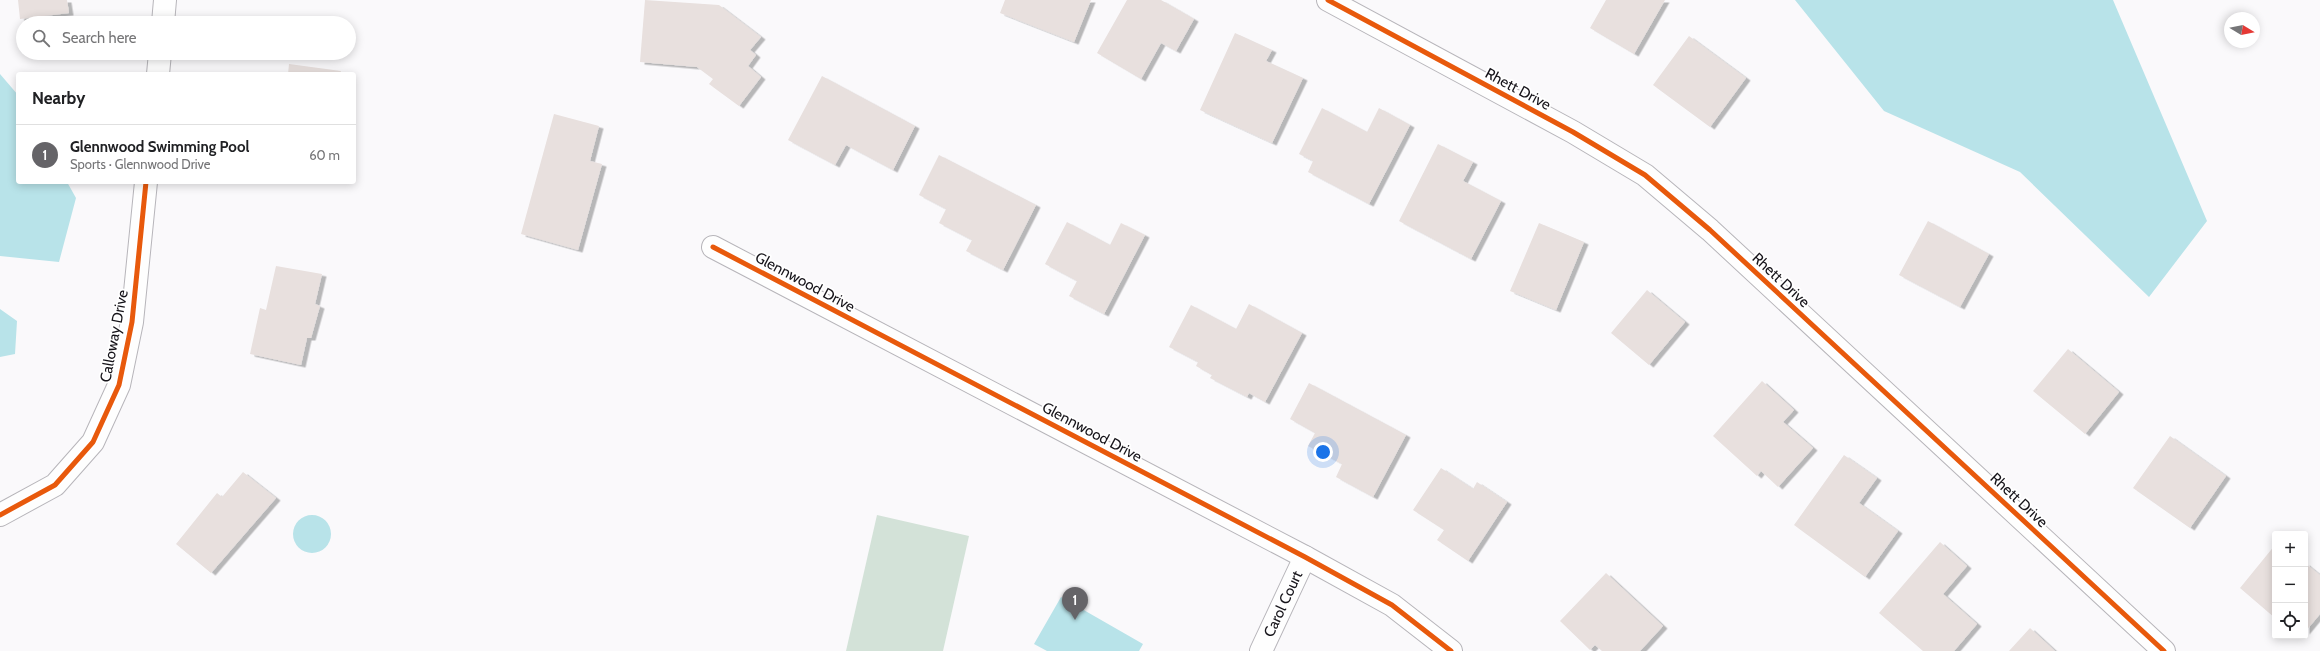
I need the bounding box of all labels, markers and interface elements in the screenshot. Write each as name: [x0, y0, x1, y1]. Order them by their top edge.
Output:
north arrow: [2224, 12, 2260, 48]
search box: [16, 16, 356, 60]
icon: search: [30, 27, 52, 49]
text: Search here: [62, 29, 137, 47]
street label: Rhett Drive: [1482, 64, 1554, 114]
text: Nearby: [32, 88, 85, 108]
text: Glennwood Swimming Pool: [70, 138, 249, 156]
text: 1: [43, 147, 47, 163]
text: 60 m: [309, 147, 340, 163]
text: Sports · Glennwood Drive: [70, 156, 210, 172]
street label: Glennwood Drive: [752, 248, 858, 316]
street label: Rhett Drive: [1749, 249, 1814, 311]
street label: Calloway Drive: [96, 288, 132, 384]
street label: Glennwood Drive: [1039, 398, 1145, 466]
your location: [1313, 442, 1333, 462]
street label: Rhett Drive: [1987, 469, 2052, 531]
map controls: [2272, 531, 2308, 639]
button: +: [2272, 531, 2308, 567]
button: −: [2272, 567, 2308, 603]
street label: Carol Court: [1260, 568, 1306, 640]
pin: 1: [1062, 587, 1088, 620]
button: locate: [2272, 603, 2308, 639]

